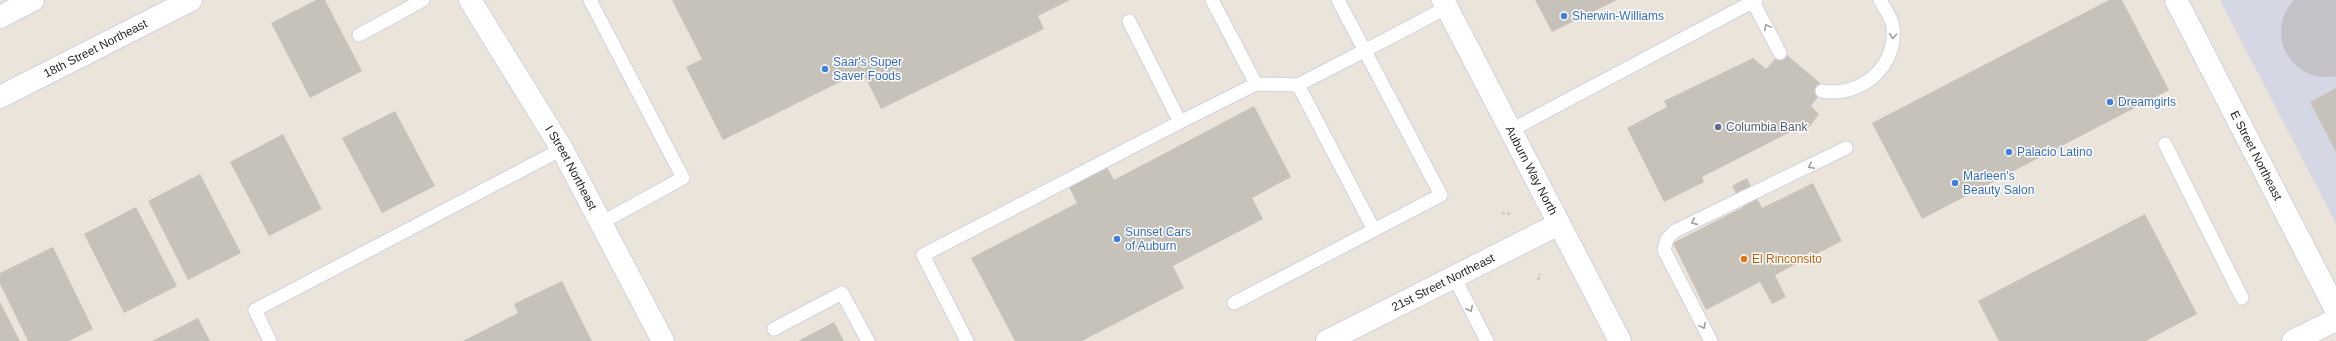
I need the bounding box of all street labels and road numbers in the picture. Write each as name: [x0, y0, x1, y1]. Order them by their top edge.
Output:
street label: 18th Street Northeast: [41, 16, 150, 81]
street label: E Street Northeast: [2227, 108, 2285, 203]
street label: I Street Northeast: [542, 123, 600, 213]
street label: Auburn Way North: [1503, 124, 1560, 217]
street label: 21st Street Northeast: [1389, 250, 1498, 314]

